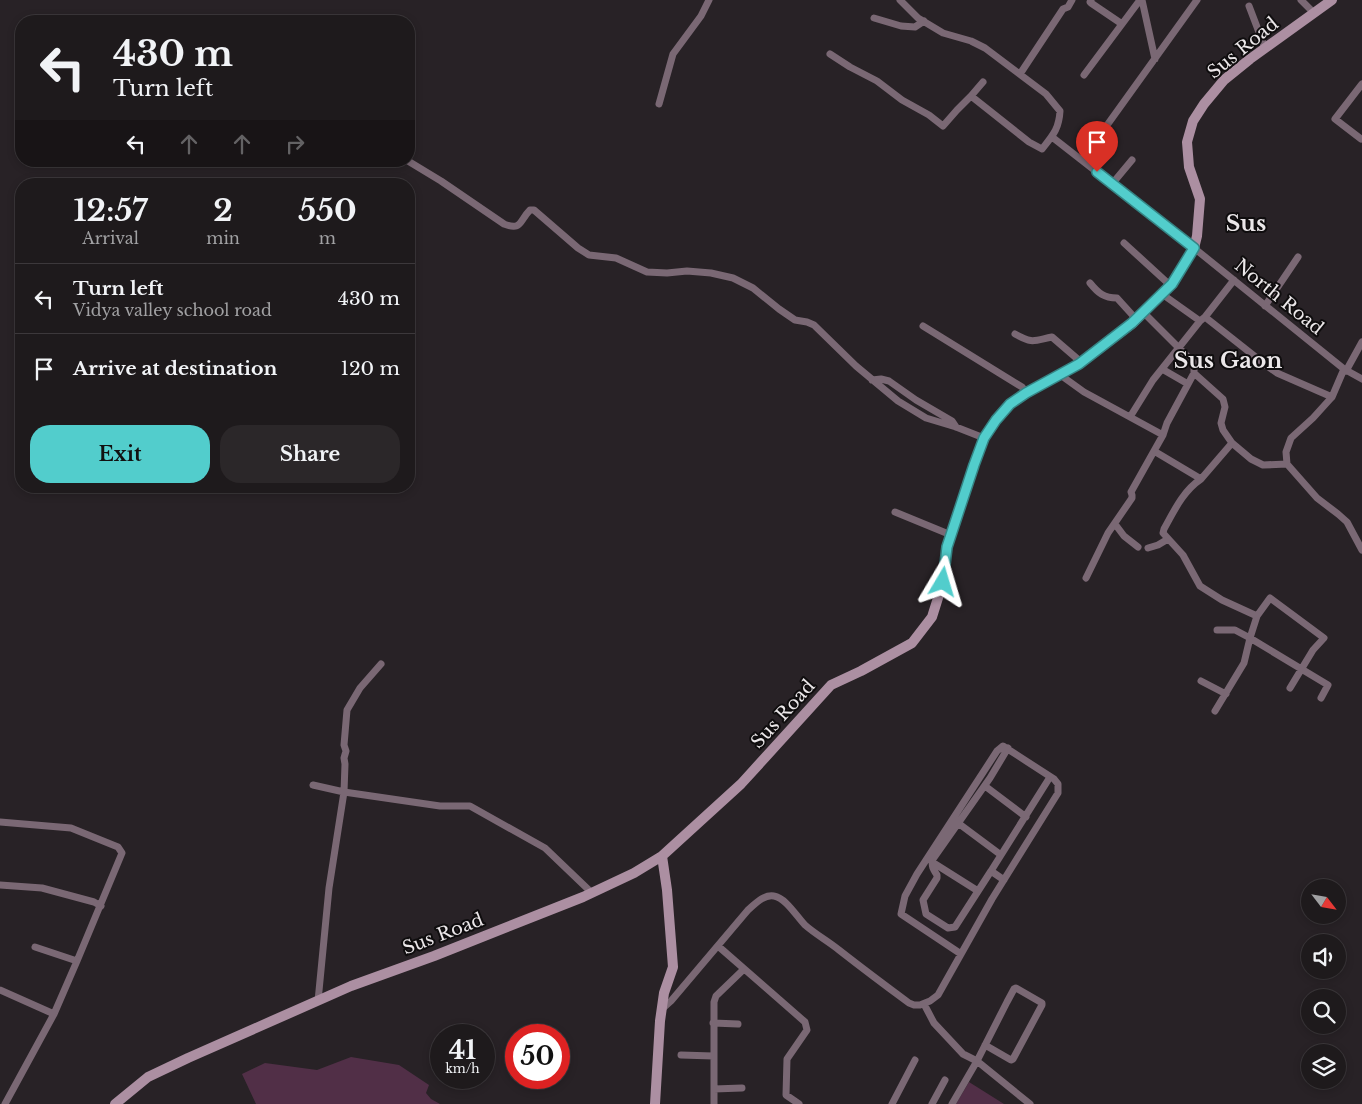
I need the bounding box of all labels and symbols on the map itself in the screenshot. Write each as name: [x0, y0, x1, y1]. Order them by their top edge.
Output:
street label: Sus Road: [1203, 13, 1283, 83]
pin: [1076, 121, 1118, 172]
district label: Sus: [1226, 210, 1266, 237]
street label: North Road: [1230, 254, 1328, 340]
district label: Sus Gaon: [1174, 347, 1282, 374]
position arrow: [916, 555, 968, 607]
street label: Sus Road: [746, 675, 820, 753]
north arrow: [1301, 879, 1346, 924]
street label: Sus Road: [399, 909, 487, 959]
speed limit sign: 50: [505, 1024, 570, 1089]

